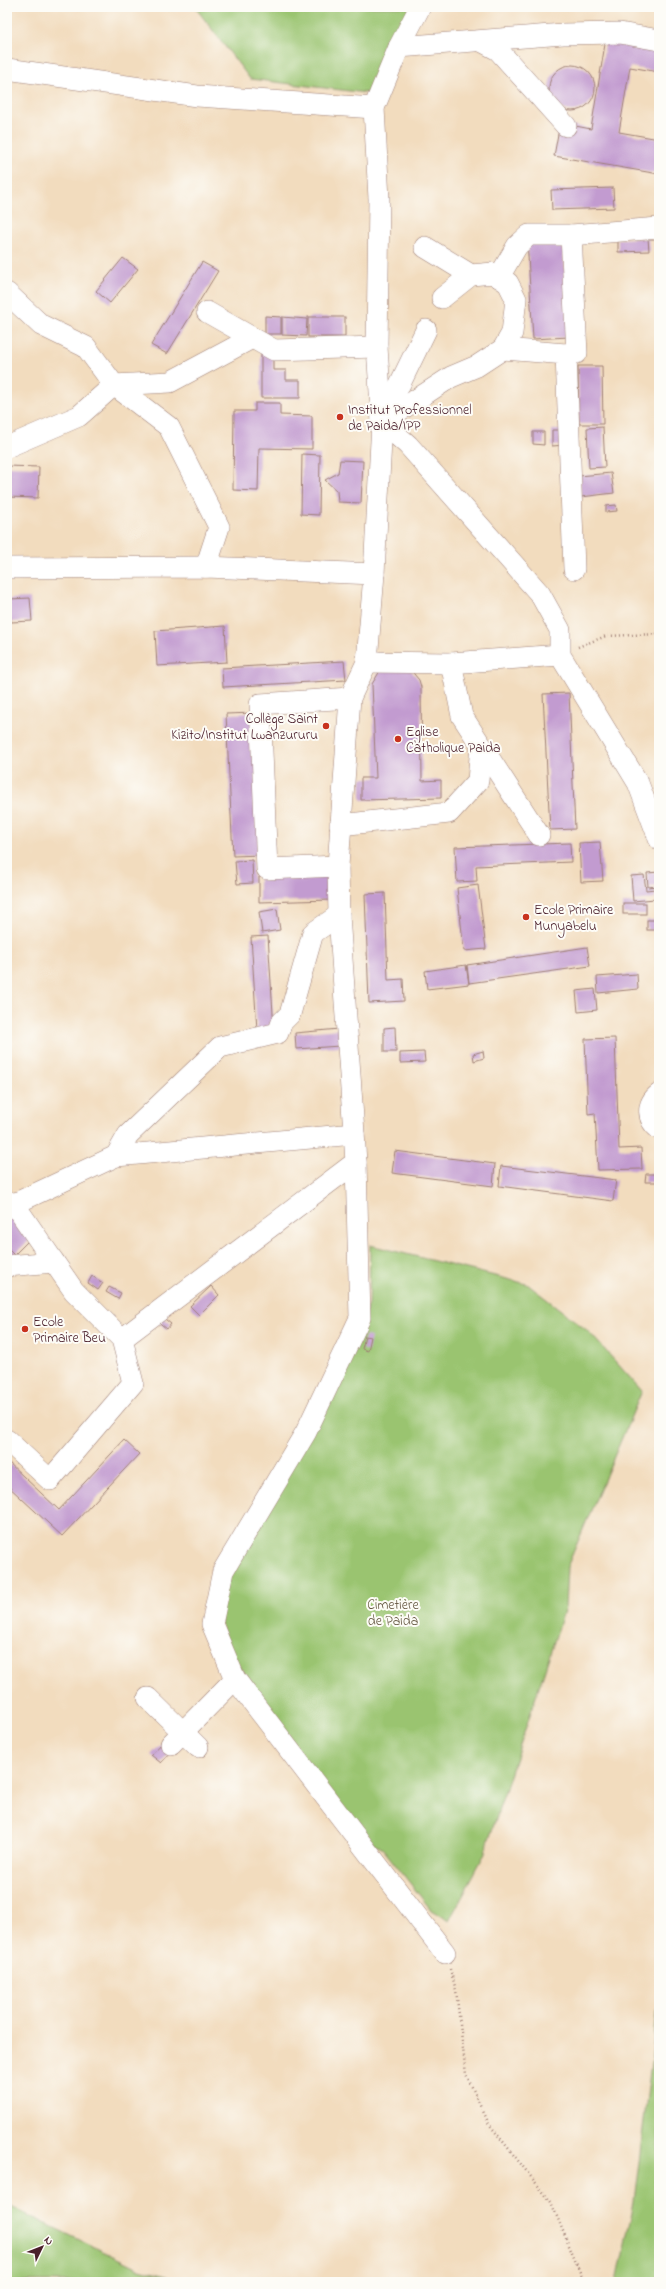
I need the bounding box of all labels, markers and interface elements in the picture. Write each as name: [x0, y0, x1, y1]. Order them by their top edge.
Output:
place label: Institut Professionnel de Paida/IPP: [348, 400, 472, 437]
marker: Institut Professionnel de Paida/IPP: [335, 412, 345, 422]
place label: Collège Saint Kizito/Institut Lwanzururu: [171, 709, 318, 746]
marker: Collège Saint Kizito/Institut Lwanzururu: [321, 721, 331, 731]
place label: Eglise Catholique Paida: [406, 722, 501, 759]
marker: Eglise Catholique Paida: [393, 734, 403, 744]
place label: Ecole Primaire Munyabelu: [534, 900, 614, 938]
marker: Ecole Primaire Munyabelu: [521, 912, 531, 922]
place label: Ecole Primaire Beu: [33, 1312, 106, 1349]
marker: Ecole Primaire Beu: [20, 1324, 30, 1334]
park label: Cimetière de Paida: [367, 1595, 419, 1632]
north arrow: [22, 2227, 62, 2267]
text: N: [40, 2233, 57, 2249]

